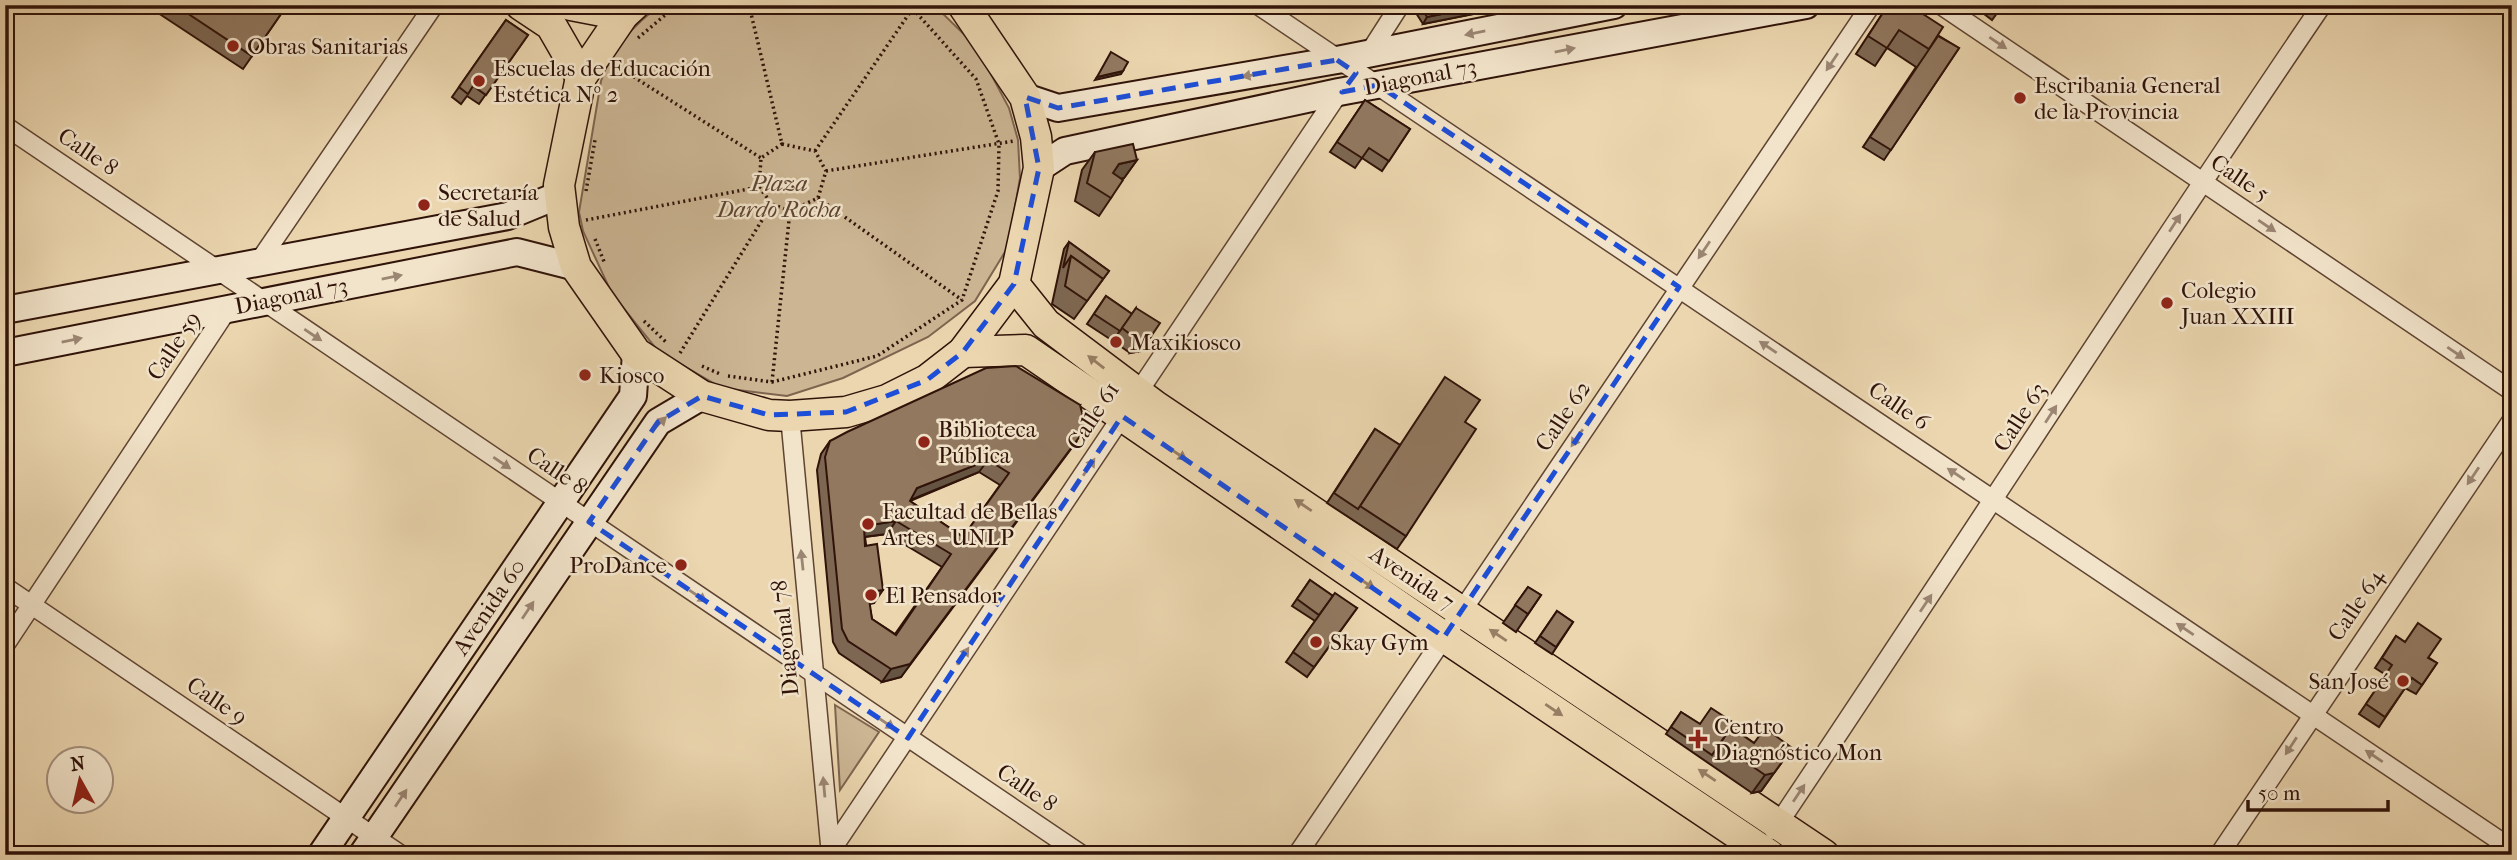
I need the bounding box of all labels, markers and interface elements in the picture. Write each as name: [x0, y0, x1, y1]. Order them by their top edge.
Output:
one-way arrow: [1464, 27, 1486, 38]
place label: Obras Sanitarias: [247, 33, 408, 60]
one-way arrow: [1988, 37, 2008, 50]
marker: Obras Sanitarias: [225, 38, 241, 54]
one-way arrow: [1555, 44, 1577, 55]
street label: Diagonal 73: [1361, 53, 1479, 101]
one-way arrow: [1825, 53, 1839, 71]
place label: Escuelas de Educación Estética Nº 2: [493, 55, 712, 108]
one-way arrow: [1241, 70, 1263, 81]
place label: Escribania General de la Provincia: [2034, 72, 2221, 125]
marker: Escuelas de Educación Estética Nº 2: [471, 73, 487, 89]
marker: Escribania General de la Provincia: [2012, 90, 2028, 106]
street label: Calle 8: [53, 122, 123, 182]
street label: Calle 5: [2206, 149, 2275, 207]
park label: Plaza Dardo Rocha: [715, 170, 841, 223]
place label: Secretaría de Salud: [438, 179, 539, 232]
marker: Secretaría de Salud: [416, 197, 432, 213]
one-way arrow: [2168, 213, 2181, 232]
one-way arrow: [2258, 219, 2277, 232]
one-way arrow: [1697, 241, 1711, 259]
one-way arrow: [381, 271, 403, 282]
street label: Diagonal 73: [232, 272, 350, 320]
place label: Colegio Juan XXIII: [2179, 277, 2294, 330]
marker: Colegio Juan XXIII: [2159, 295, 2175, 311]
street label: Calle 59: [141, 307, 207, 385]
one-way arrow: [304, 329, 323, 342]
place label: Maxikiosco: [1130, 329, 1241, 356]
one-way arrow: [61, 334, 83, 345]
marker: Maxikiosco: [1108, 334, 1124, 350]
one-way arrow: [1758, 340, 1778, 353]
one-way arrow: [2447, 346, 2465, 360]
one-way arrow: [1087, 354, 1105, 369]
place label: Kiosco: [599, 362, 664, 389]
marker: Kiosco: [577, 367, 593, 383]
street label: Calle 62: [1530, 375, 1596, 456]
street label: Calle 6: [1863, 376, 1935, 436]
street label: Calle 61: [1061, 377, 1125, 455]
street label: Calle 63: [1988, 377, 2052, 457]
one-way arrow: [2044, 404, 2057, 423]
place label: Biblioteca Pública: [938, 416, 1037, 469]
one-way arrow: [650, 417, 667, 433]
one-way arrow: [1571, 429, 1584, 448]
marker: Biblioteca Pública: [916, 434, 932, 450]
street label: Calle 8: [522, 441, 592, 501]
one-way arrow: [1169, 447, 1187, 461]
one-way arrow: [493, 456, 511, 470]
one-way arrow: [1082, 457, 1095, 476]
one-way arrow: [2466, 467, 2480, 485]
one-way arrow: [1947, 468, 1966, 481]
place label: Facultad de Bellas Artes - UNLP: [881, 498, 1057, 551]
one-way arrow: [1294, 498, 1312, 512]
marker: Facultad de Bellas Artes - UNLP: [860, 516, 876, 532]
street label: Avenida 7: [1364, 539, 1459, 616]
one-way arrow: [797, 549, 808, 571]
place label: ProDance: [569, 552, 667, 579]
street label: Avenida 60: [446, 554, 531, 661]
marker: ProDance: [673, 557, 689, 573]
street label: Calle 64: [2322, 563, 2391, 646]
one-way arrow: [1357, 576, 1375, 590]
street label: Diagonal 78: [765, 579, 805, 697]
place label: El Pensador: [885, 582, 1002, 609]
marker: El Pensador: [863, 587, 879, 603]
one-way arrow: [688, 589, 708, 602]
one-way arrow: [1919, 594, 1932, 613]
one-way arrow: [522, 600, 535, 620]
one-way arrow: [2176, 622, 2195, 635]
place label: Skay Gym: [1330, 629, 1429, 656]
one-way arrow: [1488, 629, 1507, 642]
marker: Skay Gym: [1308, 634, 1324, 650]
one-way arrow: [956, 646, 969, 666]
place label: San José: [2308, 668, 2389, 695]
street label: Calle 9: [182, 671, 252, 731]
marker: San José: [2395, 673, 2411, 689]
one-way arrow: [1545, 703, 1564, 716]
place label: Centro Diagnóstico Mon: [1714, 713, 1883, 766]
one-way arrow: [877, 716, 896, 729]
marker: Centro Diagnóstico Mon: [1688, 729, 1708, 749]
one-way arrow: [2284, 736, 2297, 756]
north arrow: [46, 744, 116, 814]
one-way arrow: [2365, 749, 2383, 763]
text: N: [69, 752, 87, 776]
street label: Calle 8: [992, 758, 1062, 818]
one-way arrow: [1698, 768, 1716, 782]
scale bar: [2248, 769, 2388, 813]
one-way arrow: [819, 776, 830, 798]
text: 50 m: [2258, 781, 2301, 805]
one-way arrow: [1792, 783, 1805, 802]
one-way arrow: [394, 789, 408, 807]

